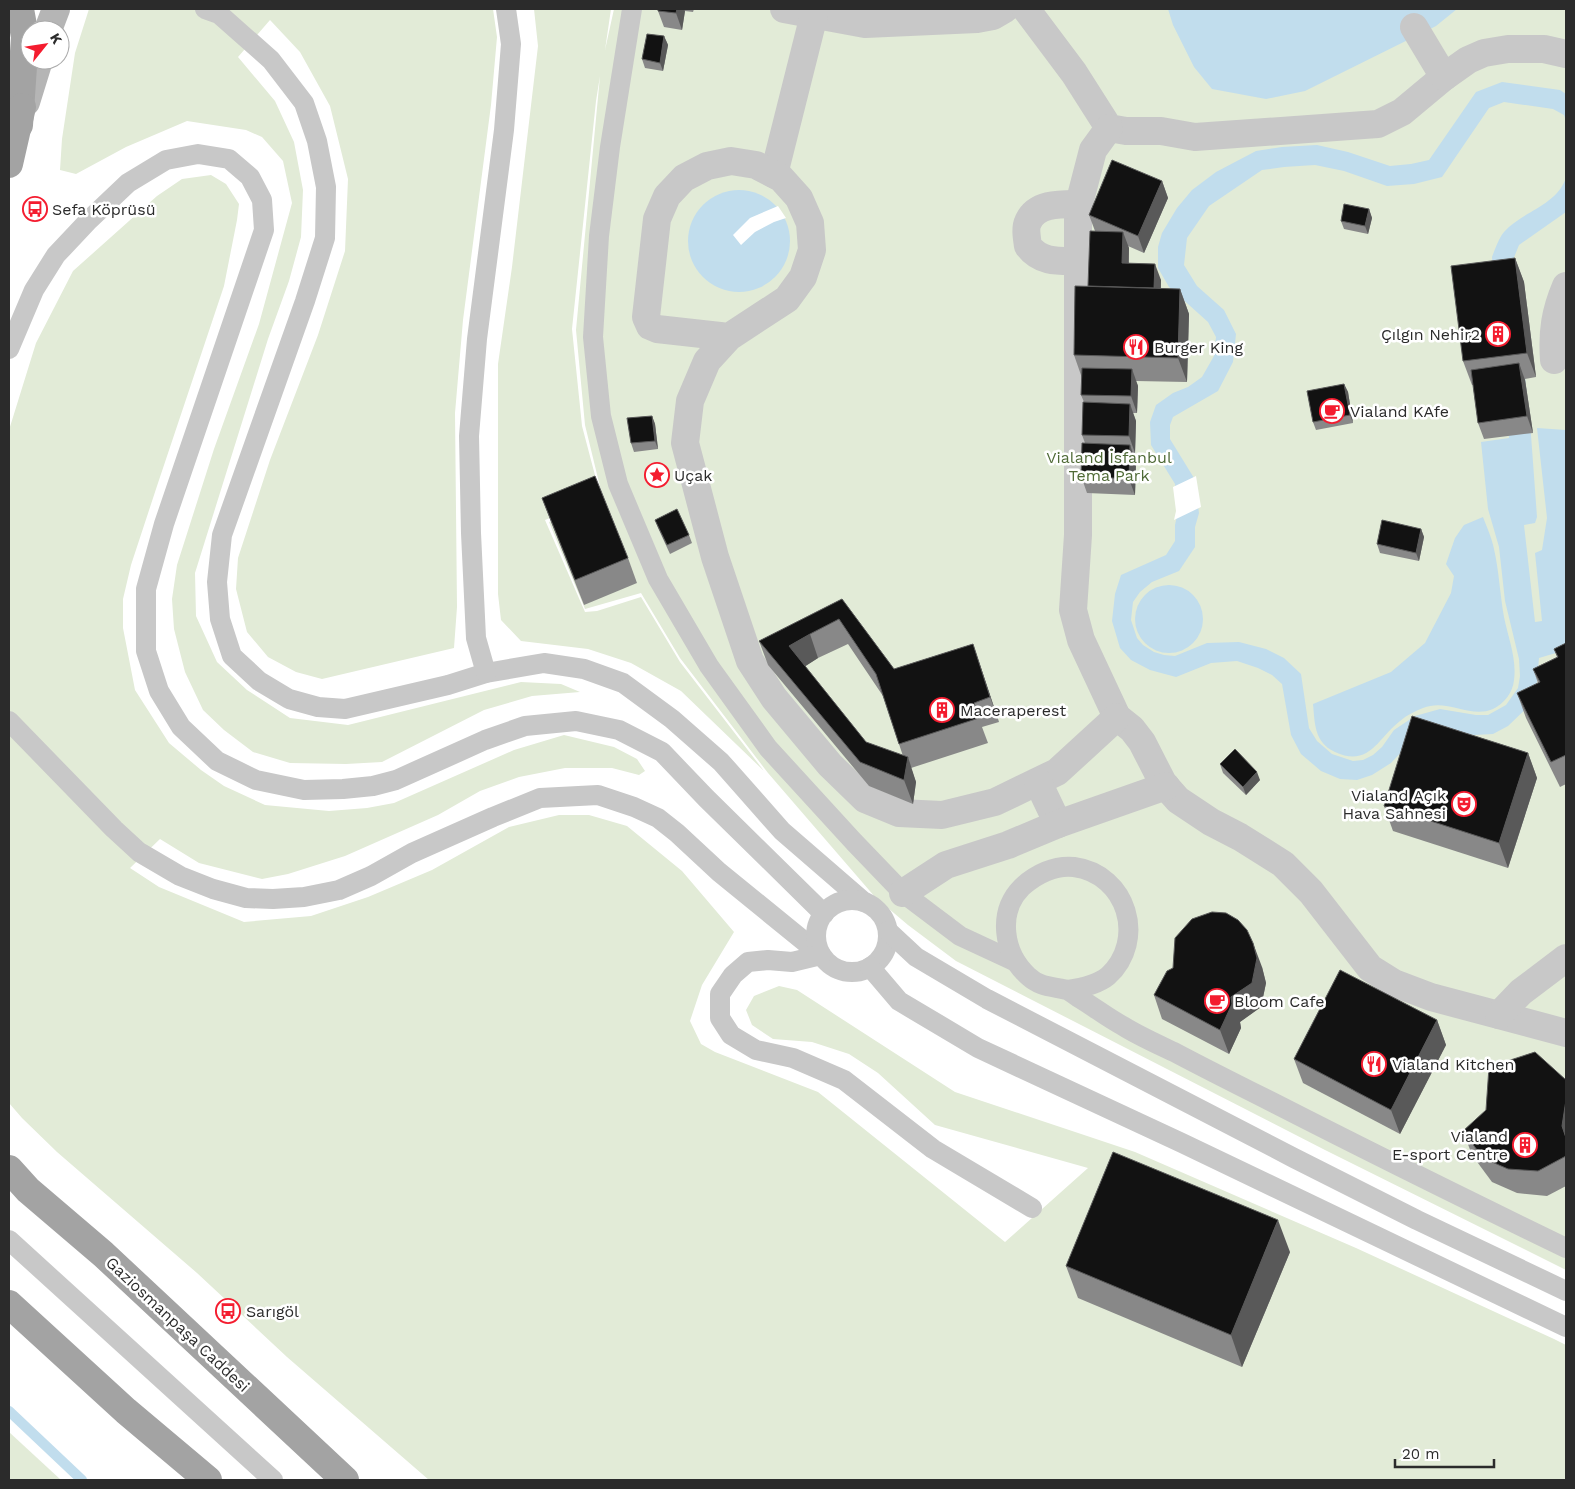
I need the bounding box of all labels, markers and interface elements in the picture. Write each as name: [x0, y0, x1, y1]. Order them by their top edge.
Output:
north arrow: [20, 20, 70, 70]
text: K: [47, 30, 66, 47]
bus stop icon: Sefa Köprüsü: [22, 196, 48, 222]
place label: Sefa Köprüsü: [52, 200, 156, 219]
building icon: Çılgın Nehir2: [1485, 321, 1511, 347]
place label: Çılgın Nehir2: [1381, 325, 1480, 344]
restaurant icon: Burger King: [1123, 334, 1149, 360]
place label: Burger King: [1154, 338, 1243, 357]
cafe icon: Vialand KAfe: [1319, 398, 1345, 424]
place label: Vialand KAfe: [1350, 402, 1449, 421]
park label: Vialand İsfanbul Tema Park: [1046, 448, 1172, 485]
place icon: Uçak: [644, 462, 670, 488]
place label: Uçak: [674, 466, 712, 485]
building icon: Maceraperest: [929, 697, 955, 723]
place label: Maceraperest: [960, 701, 1066, 720]
place label: Vialand Açık Hava Sahnesi: [1342, 786, 1446, 823]
theatre icon: Vialand Açık Hava Sahnesi: [1451, 791, 1477, 817]
cafe icon: Bloom Cafe: [1204, 988, 1230, 1014]
place label: Bloom Cafe: [1234, 992, 1325, 1011]
restaurant icon: Vialand Kitchen: [1361, 1051, 1387, 1077]
place label: Vialand Kitchen: [1392, 1055, 1514, 1074]
place label: Vialand E-sport Centre: [1392, 1127, 1508, 1164]
building icon: Vialand E-sport Centre: [1512, 1132, 1538, 1158]
street label: Gaziosmanpaşa Caddesi: [102, 1253, 253, 1396]
bus stop icon: Sarıgöl: [215, 1298, 241, 1324]
place label: Sarıgöl: [246, 1302, 299, 1321]
scale bar: [1395, 1436, 1494, 1468]
text: 20 m: [1402, 1445, 1440, 1463]

